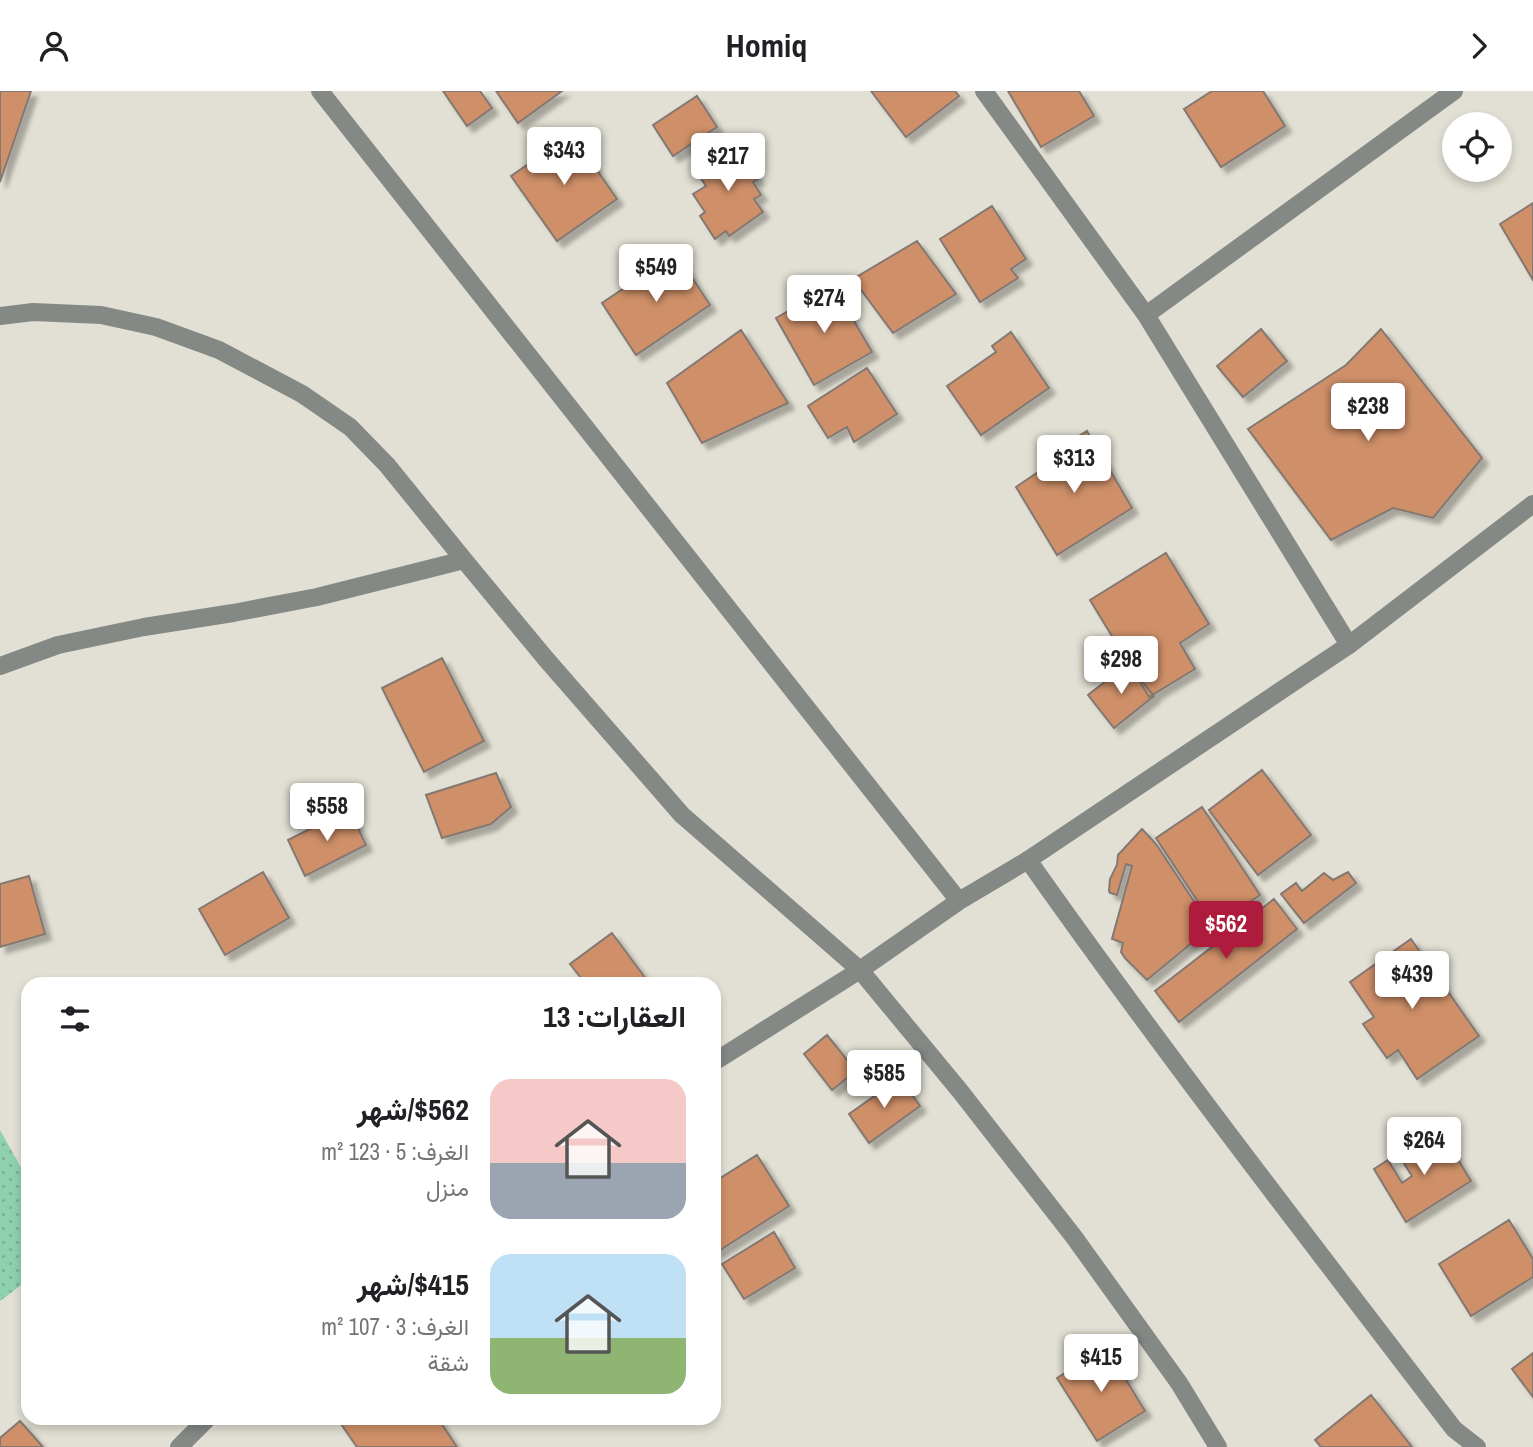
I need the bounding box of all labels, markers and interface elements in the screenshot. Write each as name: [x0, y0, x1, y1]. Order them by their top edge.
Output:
text: Homiq: [726, 24, 807, 67]
icon: person: [35, 27, 73, 65]
icon: forward: [1460, 27, 1498, 65]
map controls: [1442, 112, 1512, 182]
button: locate: [1442, 112, 1512, 182]
pin: $343: [523, 127, 605, 187]
pin: $217: [687, 133, 769, 193]
text: $343: [543, 134, 585, 165]
text: $217: [707, 140, 749, 171]
pin: $549: [615, 245, 697, 304]
text: $549: [635, 251, 677, 282]
pin: $274: [783, 275, 865, 335]
text: $274: [803, 282, 845, 313]
pin: $238: [1327, 383, 1409, 443]
text: $238: [1347, 390, 1389, 421]
pin: $313: [1033, 435, 1115, 495]
text: $313: [1053, 442, 1095, 473]
pin: $298: [1080, 637, 1162, 696]
text: $298: [1100, 643, 1142, 674]
pin: $558: [286, 783, 368, 843]
text: $558: [306, 790, 348, 821]
pin: $562: [1185, 901, 1267, 961]
text: $562: [1205, 908, 1247, 939]
pin: $439: [1371, 951, 1453, 1011]
text: $439: [1391, 958, 1433, 989]
text: العقارات: 13: [543, 996, 686, 1036]
icon: filters: [56, 1000, 94, 1038]
pin: $585: [843, 1051, 925, 1110]
text: $585: [863, 1057, 905, 1088]
text: $562/شهر: [357, 1089, 469, 1129]
icon: home: [546, 1107, 630, 1191]
pin: $264: [1383, 1117, 1465, 1177]
text: $264: [1403, 1124, 1445, 1155]
text: الغرف: 5 · 123 m²: [321, 1136, 469, 1167]
text: منزل: [426, 1172, 469, 1203]
text: $415/شهر: [357, 1264, 469, 1304]
icon: home: [546, 1282, 630, 1366]
text: الغرف: 3 · 107 m²: [321, 1311, 469, 1342]
pin: $415: [1060, 1335, 1142, 1394]
text: $415: [1080, 1341, 1122, 1372]
text: شقة: [427, 1347, 469, 1378]

